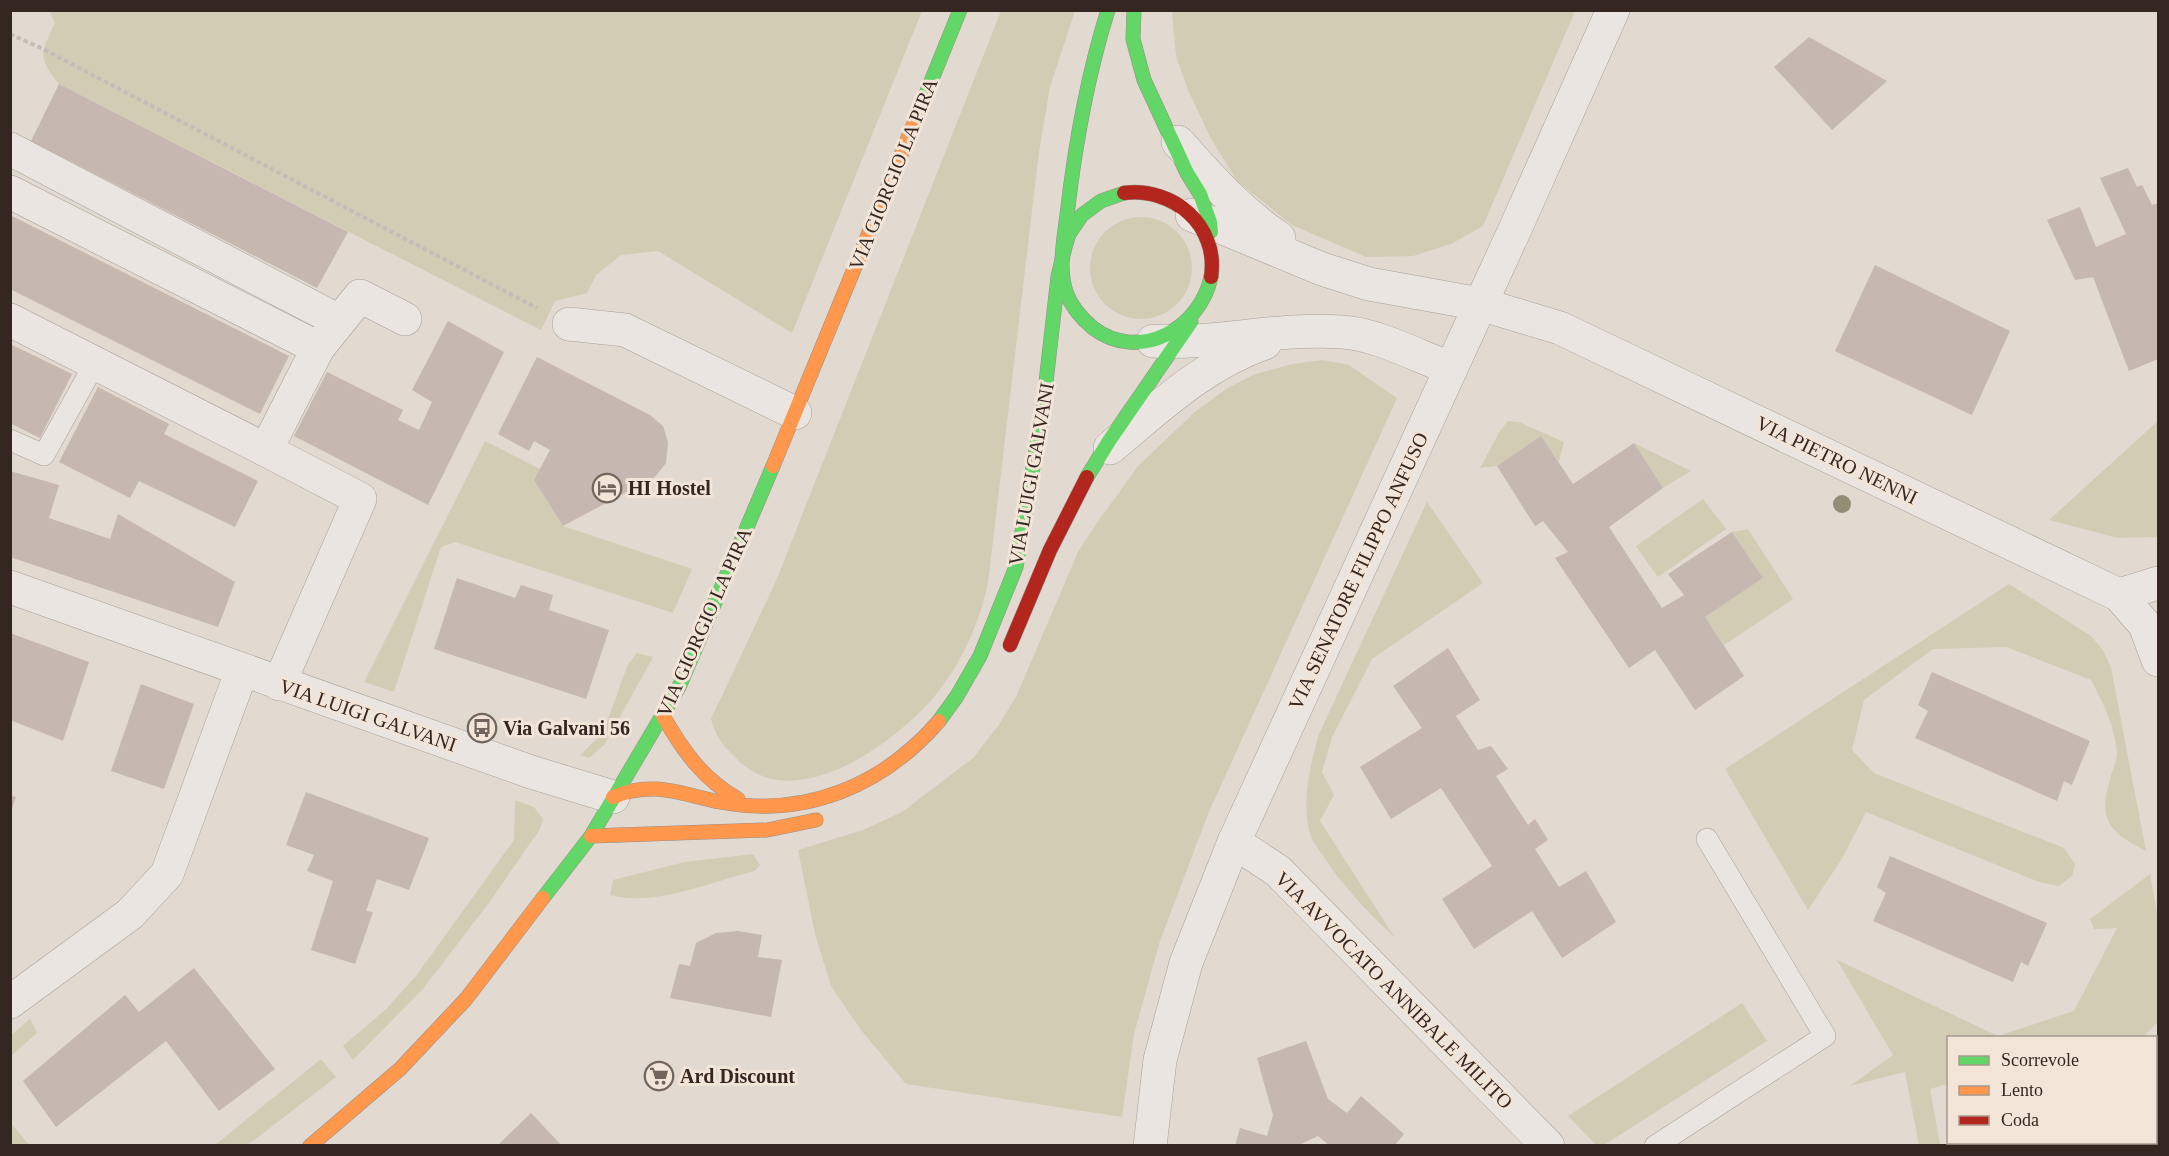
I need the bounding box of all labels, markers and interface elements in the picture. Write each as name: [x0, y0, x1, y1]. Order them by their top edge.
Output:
street label: VIA GIORGIO LA PIRA: [844, 74, 942, 273]
street label: VIA LUIGI GALVANI: [1004, 381, 1058, 567]
street label: VIA PIETRO NENNI: [1753, 411, 1921, 509]
street label: VIA SENATORE FILIPPO ANFUSO: [1284, 429, 1432, 713]
hotel icon: HI Hostel: [591, 472, 623, 504]
place label: HI Hostel: [628, 477, 711, 499]
street label: VIA GIORGIO LA PIRA: [652, 523, 756, 720]
street label: VIA LUIGI GALVANI: [277, 674, 459, 756]
bus stop icon: Via Galvani 56: [466, 712, 498, 744]
place label: Via Galvani 56: [503, 717, 630, 739]
street label: VIA AVVOCATO ANNIBALE MILITO: [1271, 867, 1517, 1113]
legend: [1947, 1036, 2157, 1144]
text: Scorrevole: [2001, 1050, 2079, 1070]
supermarket icon: Ard Discount: [643, 1060, 675, 1092]
place label: Ard Discount: [680, 1065, 795, 1087]
text: Lento: [2001, 1080, 2043, 1100]
text: Coda: [2001, 1110, 2039, 1130]

